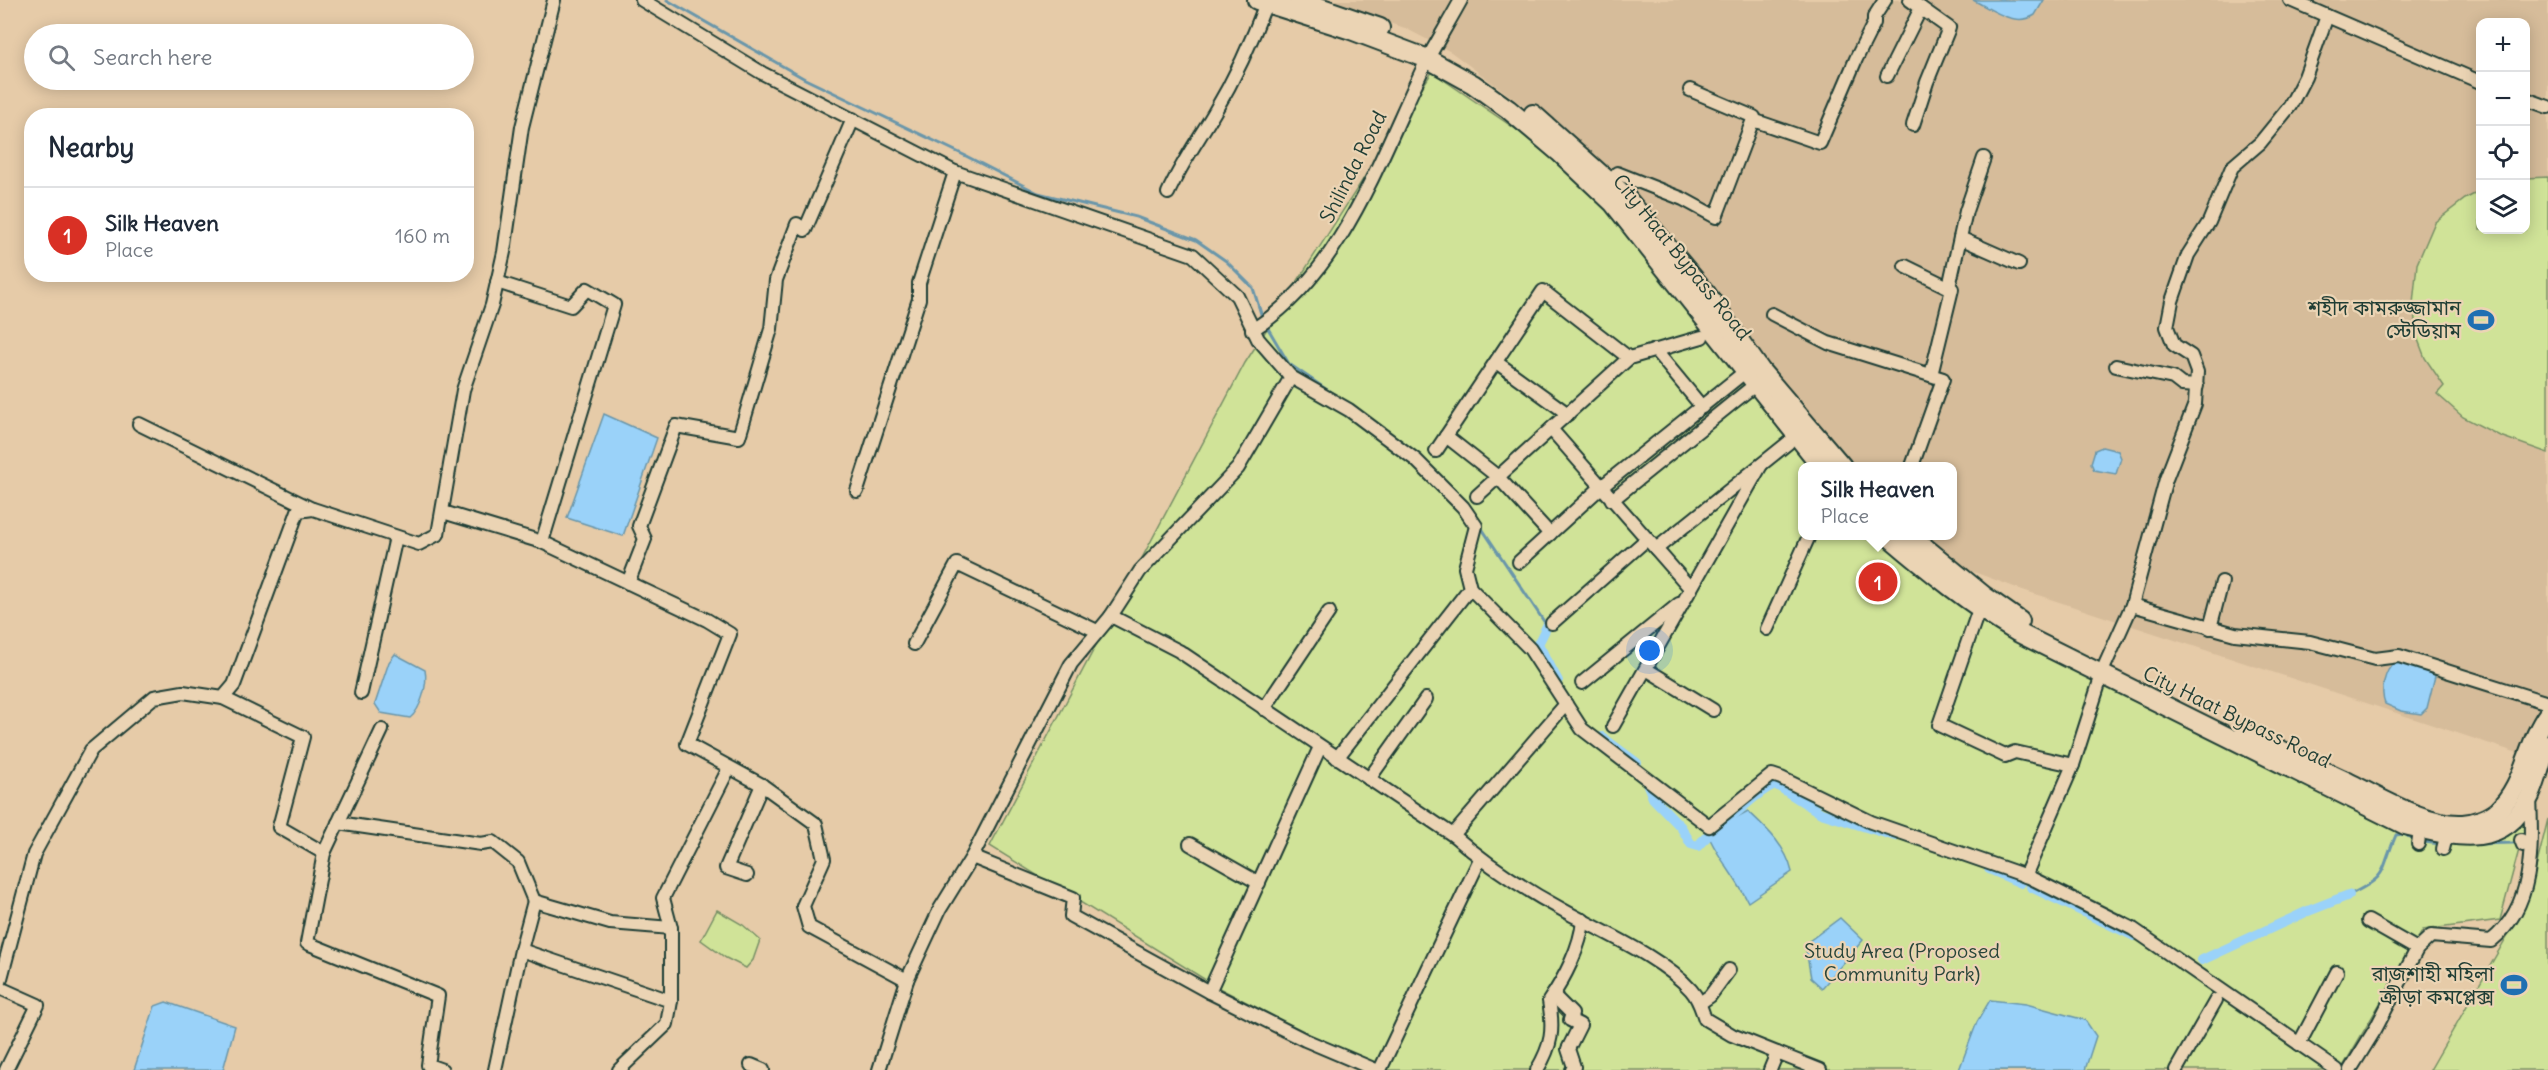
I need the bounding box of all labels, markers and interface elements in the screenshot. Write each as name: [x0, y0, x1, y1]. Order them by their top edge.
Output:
map controls: [2476, 18, 2530, 234]
button: +: [2476, 18, 2530, 72]
search box: [24, 24, 474, 90]
icon: search: [45, 41, 78, 74]
text: Search here: [93, 43, 212, 71]
button: −: [2476, 72, 2530, 126]
street label: Shilinda Road: [1314, 106, 1392, 227]
button: locate: [2476, 126, 2530, 180]
text: Nearby: [48, 131, 134, 164]
street label: City Haat Bypass Road: [1608, 169, 1757, 345]
button: layers: [2476, 180, 2530, 234]
text: Silk Heaven: [105, 209, 219, 237]
text: 1: [64, 223, 71, 248]
text: 160 m: [395, 223, 450, 248]
text: Place: [105, 237, 153, 262]
place label: শহীদ কামরুজ্জামান স্টেডিয়াম: [2307, 295, 2462, 343]
sports icon: শহীদ কামরুজ্জামান স্টেডিয়াম: [2466, 305, 2496, 335]
popup: [1798, 462, 1957, 540]
text: Silk Heaven: [1821, 475, 1934, 503]
text: Place: [1821, 503, 1869, 528]
pin: 1: [1858, 560, 1898, 604]
your location: [1635, 636, 1664, 665]
street label: City Haat Bypass Road: [2139, 660, 2336, 773]
park label: Study Area (Proposed Community Park): [1804, 938, 2000, 986]
place label: রাজশাহী মহিলা ক্রীড়া কমপ্লেক্স: [2371, 961, 2495, 1009]
sports icon: রাজশাহী মহিলা ক্রীড়া কমপ্লেক্স: [2499, 970, 2529, 1000]

